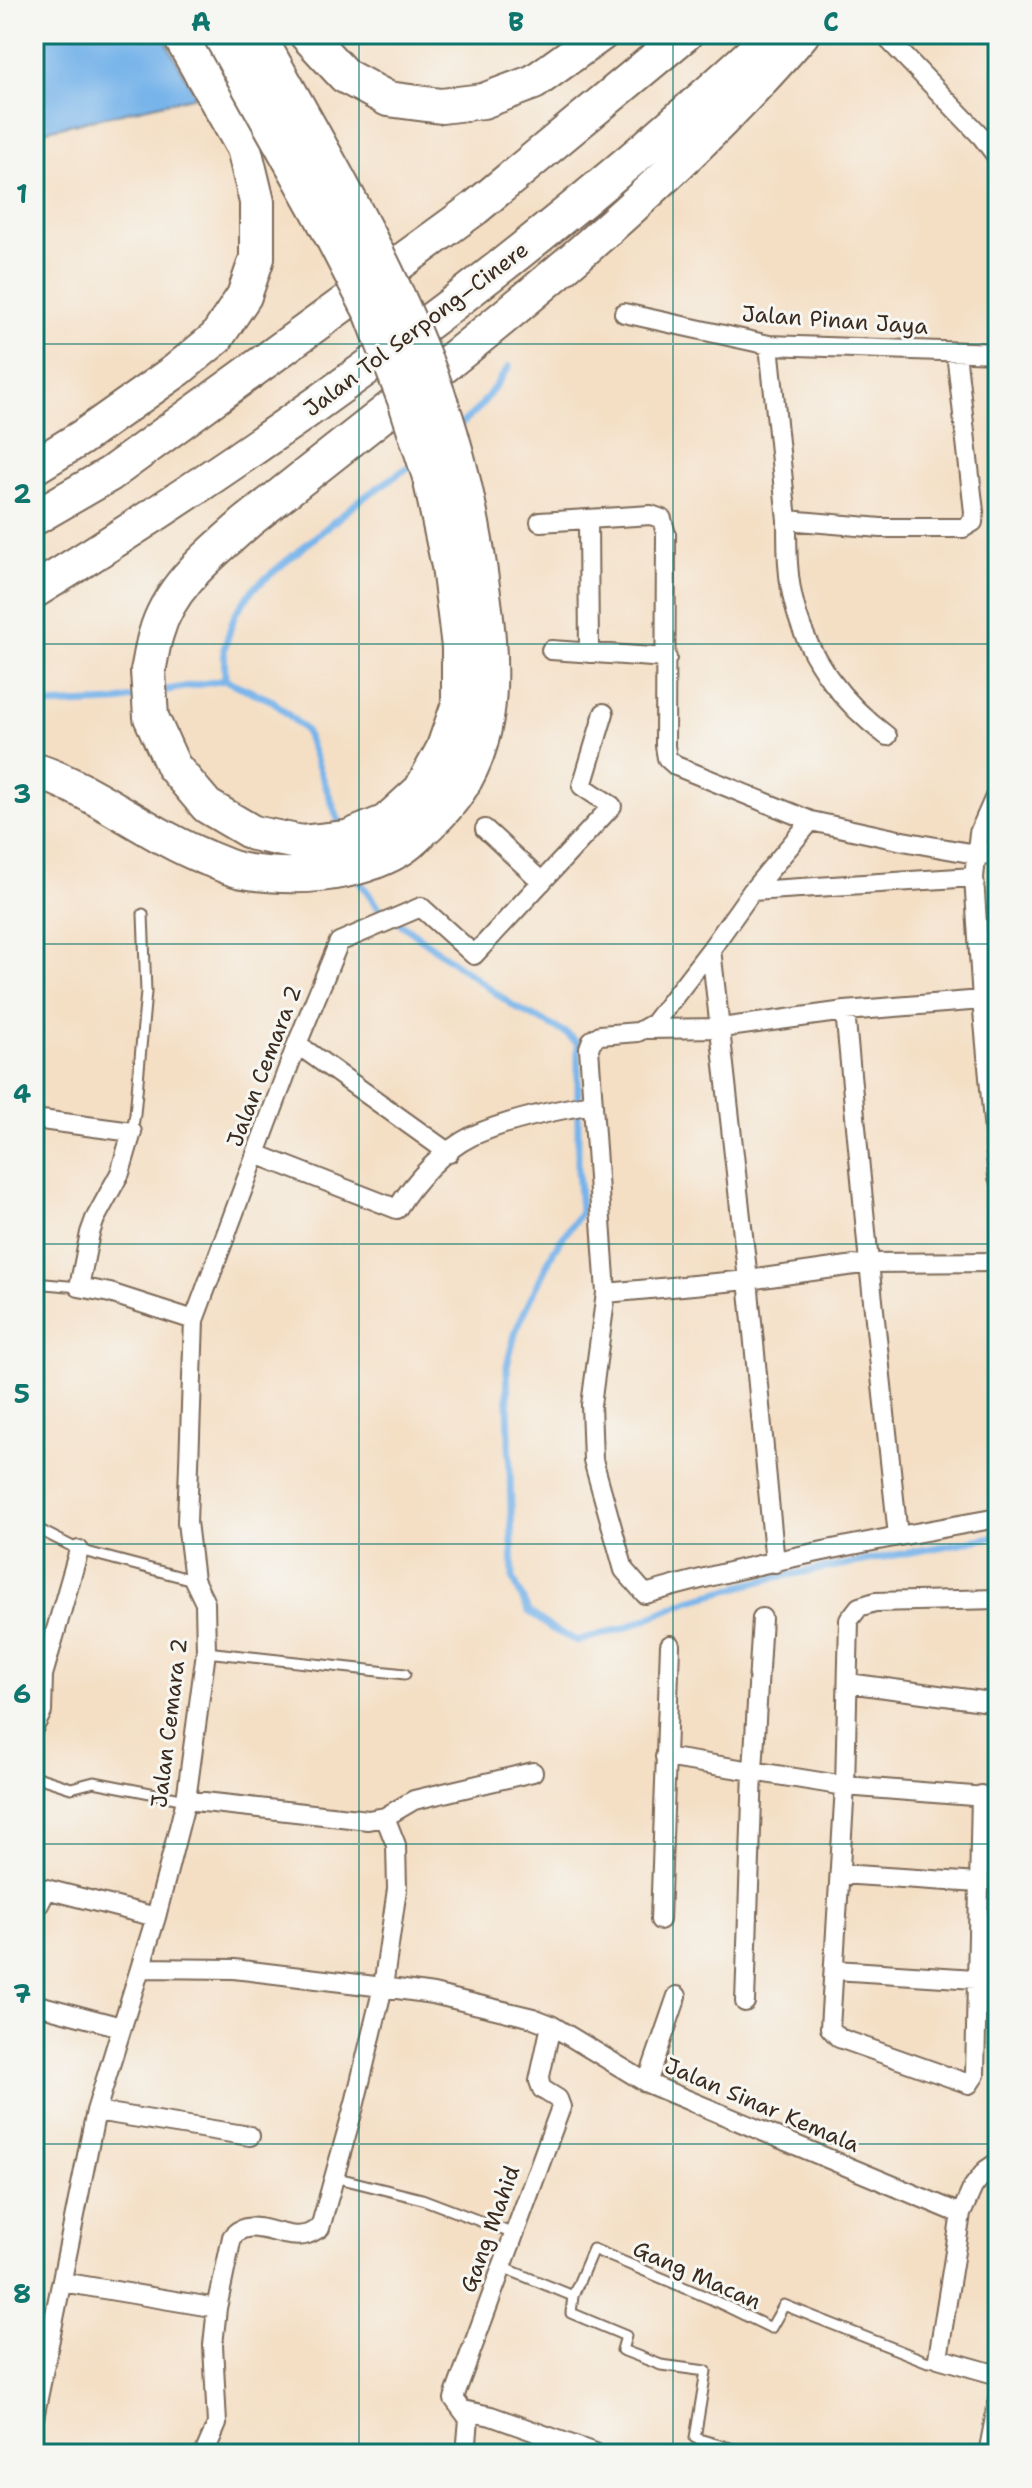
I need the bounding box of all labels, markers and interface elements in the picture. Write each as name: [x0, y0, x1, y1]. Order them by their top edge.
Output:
text: A: [191, 4, 211, 39]
text: B: [508, 4, 524, 39]
text: C: [823, 4, 839, 39]
text: 1: [16, 176, 28, 211]
street label: Jalan Tol Serpong–Cinere: [298, 235, 534, 423]
street label: Jalan Pinan Jaya: [741, 299, 930, 341]
text: 2: [13, 476, 31, 511]
text: 3: [13, 776, 31, 811]
street label: Jalan Cemara 2: [220, 981, 308, 1151]
text: 4: [13, 1076, 31, 1111]
text: 5: [14, 1376, 30, 1411]
street label: Jalan Cemara 2: [144, 1636, 194, 1810]
text: 6: [13, 1676, 31, 1711]
text: 7: [13, 1976, 31, 2011]
street label: Jalan Sinar Kemala: [660, 2051, 864, 2159]
street label: Gang Mahid: [454, 2162, 526, 2296]
street label: Gang Macan: [629, 2234, 765, 2316]
text: 8: [13, 2276, 31, 2311]

